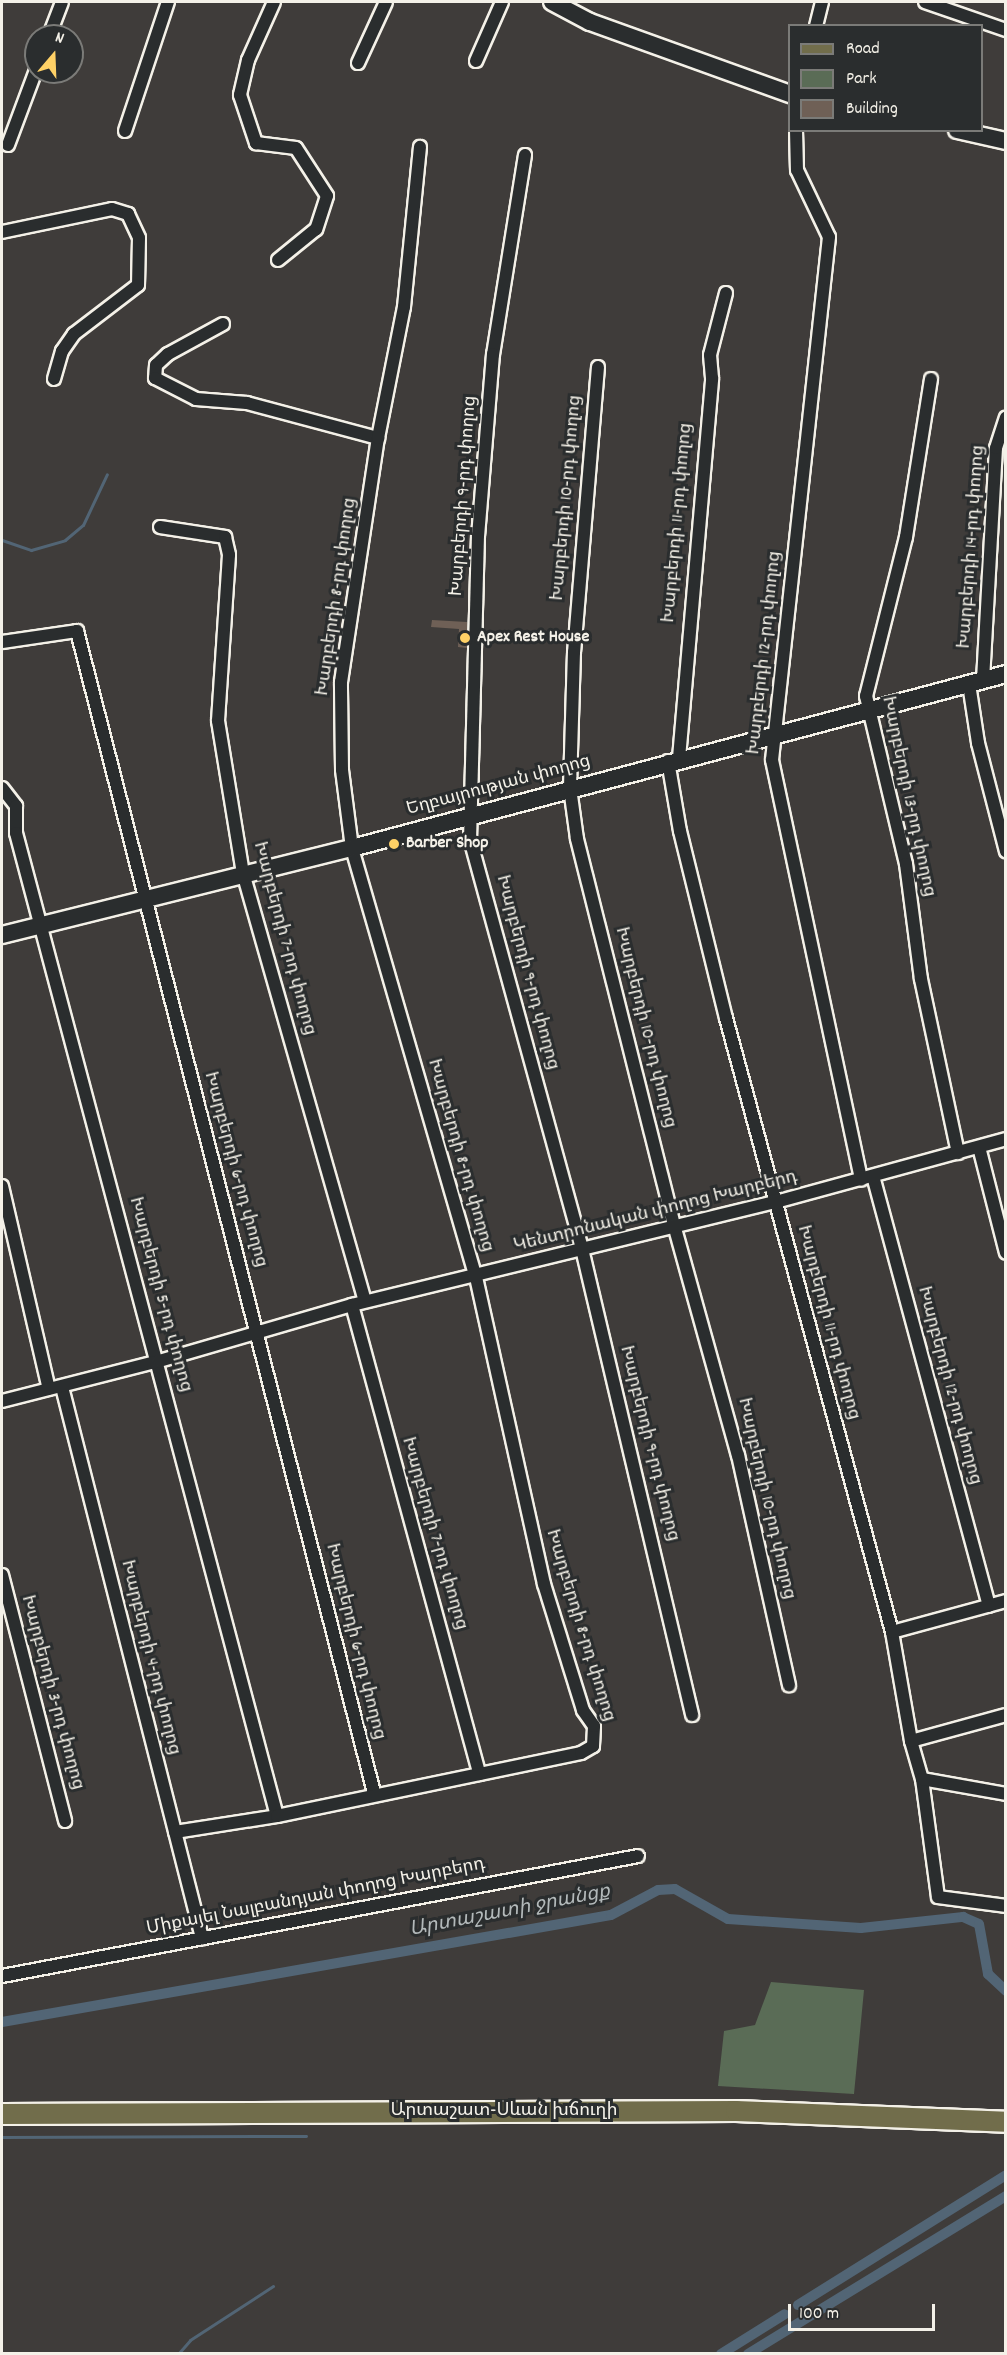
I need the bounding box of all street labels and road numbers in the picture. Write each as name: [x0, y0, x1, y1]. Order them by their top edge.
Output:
street label: Խարբերդի 10-րդ փողոց: [548, 394, 588, 602]
street label: Խարբերդի 9-րդ փողոց: [447, 395, 483, 597]
street label: Խարբերդի 11-րդ փողոց: [660, 422, 698, 624]
street label: Խարբերդի 14-րդ փողոց: [955, 444, 991, 650]
street label: Խարբերդի 8-րդ փողոց: [313, 497, 363, 697]
street label: Խարբերդի 12-րդ փողոց: [745, 550, 787, 756]
street label: Խարբերդի 13-րդ փողոց: [875, 695, 939, 899]
street label: Եղբայրության փողոց: [405, 752, 593, 822]
street label: Խարբերդի 7-րդ փողոց: [247, 840, 319, 1038]
street label: Խարբերդի 9-րդ փողոց: [490, 873, 562, 1073]
street label: Խարբերդի 10-րդ փողոց: [609, 925, 679, 1131]
street label: Խարբերդի 8-րդ փողոց: [421, 1057, 497, 1255]
street label: Խարբերդի 6-րդ փողոց: [198, 1070, 270, 1270]
street label: Կենտրոնական փողոց Խարբերդ: [512, 1167, 800, 1259]
street label: Խարբերդի 5-րդ փողոց: [123, 1195, 195, 1395]
street label: Խարբերդի 11-րդ փողոց: [791, 1223, 863, 1423]
street label: Խարբերդի 12-րդ փողոց: [911, 1284, 985, 1488]
street label: Խարբերդի 9-րդ փողոց: [613, 1344, 683, 1544]
street label: Խարբերդի 10-րդ փողոց: [731, 1396, 799, 1602]
street label: Խարբերդի 7-րդ փողոց: [395, 1435, 471, 1633]
street label: Խարբերդի 8-րդ փողոց: [539, 1527, 619, 1725]
street label: Խարբերդի 6-րդ փողոց: [319, 1542, 389, 1742]
street label: Խարբերդի 4-րդ փողոց: [114, 1558, 184, 1758]
street label: Խարբերդի 3-րդ փողոց: [15, 1593, 87, 1793]
street label: Միքայել Նալբանդյան փողոց Խարբերդ: [145, 1855, 487, 1941]
street label: Արտաշատ-Սևան խճուղի: [391, 2101, 617, 2123]

